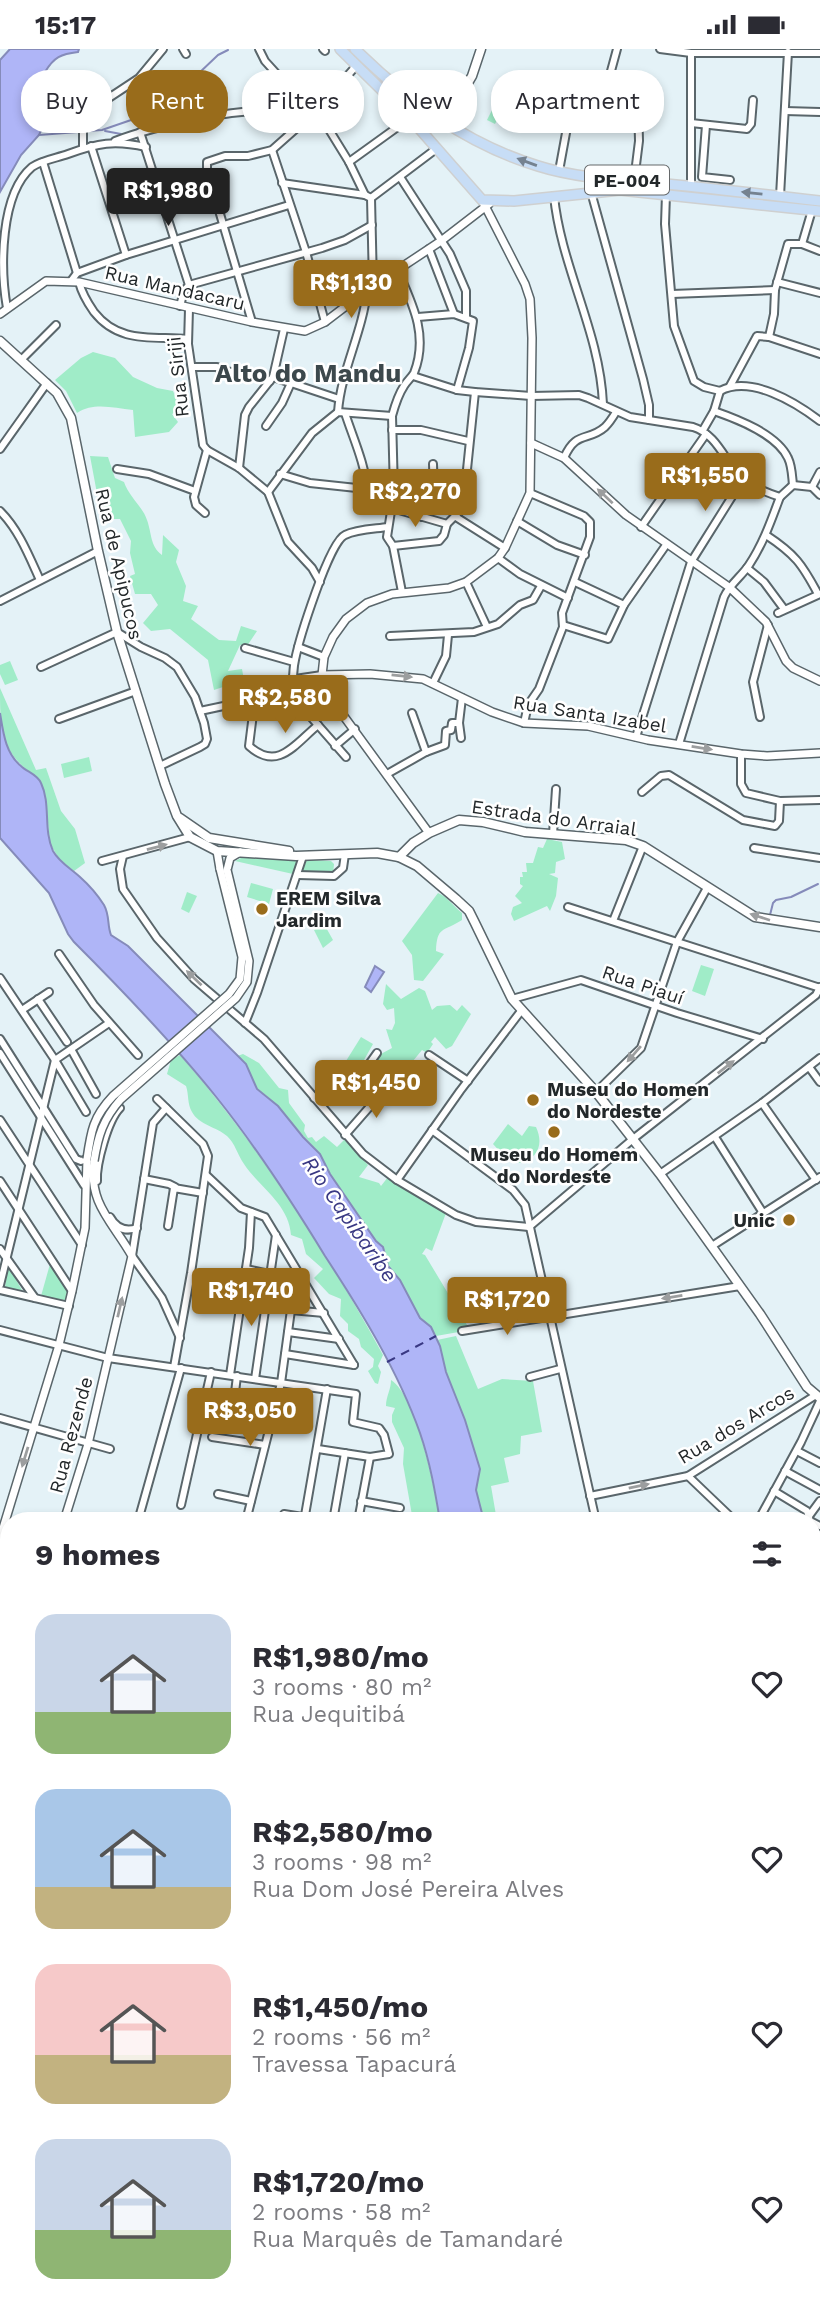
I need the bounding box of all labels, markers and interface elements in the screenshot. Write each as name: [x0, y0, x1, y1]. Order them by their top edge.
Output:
text: 15:17: [35, 10, 96, 40]
chip: Buy: [21, 70, 112, 133]
chip: Rent: [126, 70, 228, 133]
chip: Filters: [242, 70, 364, 133]
chip: New: [378, 70, 477, 133]
chip: Apartment: [491, 70, 664, 133]
one-way arrow: [517, 156, 538, 167]
road number: PE-004: [585, 165, 669, 195]
pin: R$1,980: [103, 169, 233, 228]
text: R$1,980: [123, 177, 213, 204]
one-way arrow: [741, 188, 763, 199]
street label: Rua Mandacaru: [103, 261, 247, 315]
pin: R$1,130: [286, 261, 416, 320]
text: R$1,130: [309, 269, 393, 296]
street label: Rua Siriji: [162, 336, 194, 418]
district label: Alto do Mandu: [215, 358, 401, 388]
pin: R$1,550: [640, 454, 770, 513]
text: R$1,550: [661, 462, 749, 489]
pin: R$2,270: [350, 469, 480, 529]
text: R$2,270: [369, 478, 461, 505]
street label: Rua de Apipucos: [90, 486, 148, 642]
one-way arrow: [597, 489, 614, 505]
one-way arrow: [391, 671, 413, 682]
pin: R$2,580: [220, 675, 350, 735]
text: R$2,580: [238, 684, 332, 711]
street label: Rua Santa Izabel: [512, 691, 669, 738]
one-way arrow: [691, 743, 713, 754]
street label: Estrada do Arraial: [470, 795, 638, 841]
one-way arrow: [146, 841, 168, 852]
place label: EREM Silva Jardim: [276, 887, 381, 932]
marker: EREM Silva Jardim: [254, 901, 270, 917]
one-way arrow: [750, 912, 771, 922]
street label: Rua Piauí: [599, 960, 687, 1010]
one-way arrow: [186, 970, 203, 986]
one-way arrow: [626, 1045, 642, 1063]
pin: R$1,450: [311, 1061, 441, 1120]
one-way arrow: [717, 1061, 735, 1075]
text: R$1,450: [331, 1069, 421, 1096]
place label: Museu do Homen do Nordeste: [547, 1078, 709, 1123]
marker: Museu do Homen do Nordeste: [525, 1092, 541, 1108]
marker: Museu do Homem do Nordeste: [546, 1124, 562, 1140]
place label: Museu do Homem do Nordeste: [470, 1143, 638, 1188]
water label: Rio Capibaribe: [297, 1151, 403, 1287]
place label: Unic: [733, 1209, 775, 1232]
marker: Unic: [781, 1212, 797, 1228]
pin: R$1,740: [186, 1269, 316, 1328]
text: R$1,740: [208, 1277, 294, 1304]
pin: R$1,720: [442, 1277, 572, 1337]
text: R$1,720: [463, 1286, 551, 1313]
one-way arrow: [661, 1292, 683, 1303]
one-way arrow: [115, 1296, 126, 1318]
street label: Rua Rezende: [44, 1374, 98, 1496]
street label: Rua dos Arcos: [673, 1381, 799, 1469]
pin: R$3,050: [185, 1389, 315, 1448]
text: R$3,050: [203, 1397, 297, 1424]
one-way arrow: [19, 1447, 29, 1468]
one-way arrow: [628, 1480, 650, 1491]
icon: filters: [748, 1535, 786, 1573]
text: 9 homes: [35, 1537, 160, 1572]
text: R$1,980/mo: [252, 1639, 429, 1674]
icon: home: [91, 1642, 175, 1726]
icon: heart: [748, 1665, 786, 1703]
text: 3 rooms · 80 m²: [252, 1674, 431, 1701]
text: Rua Jequitibá: [252, 1701, 405, 1728]
text: R$2,580/mo: [252, 1814, 433, 1849]
icon: home: [91, 1817, 175, 1901]
icon: heart: [748, 1840, 786, 1878]
text: 3 rooms · 98 m²: [252, 1849, 431, 1876]
text: Rua Dom José Pereira Alves: [252, 1876, 564, 1903]
text: R$1,450/mo: [252, 1989, 428, 2024]
icon: home: [91, 1992, 175, 2076]
icon: heart: [748, 2015, 786, 2053]
text: 2 rooms · 56 m²: [252, 2024, 430, 2051]
text: Travessa Tapacurá: [252, 2051, 456, 2078]
text: R$1,720/mo: [252, 2164, 424, 2199]
icon: home: [91, 2167, 175, 2251]
icon: heart: [748, 2190, 786, 2228]
text: 2 rooms · 58 m²: [252, 2199, 431, 2226]
text: Rua Marquês de Tamandaré: [252, 2226, 563, 2253]

